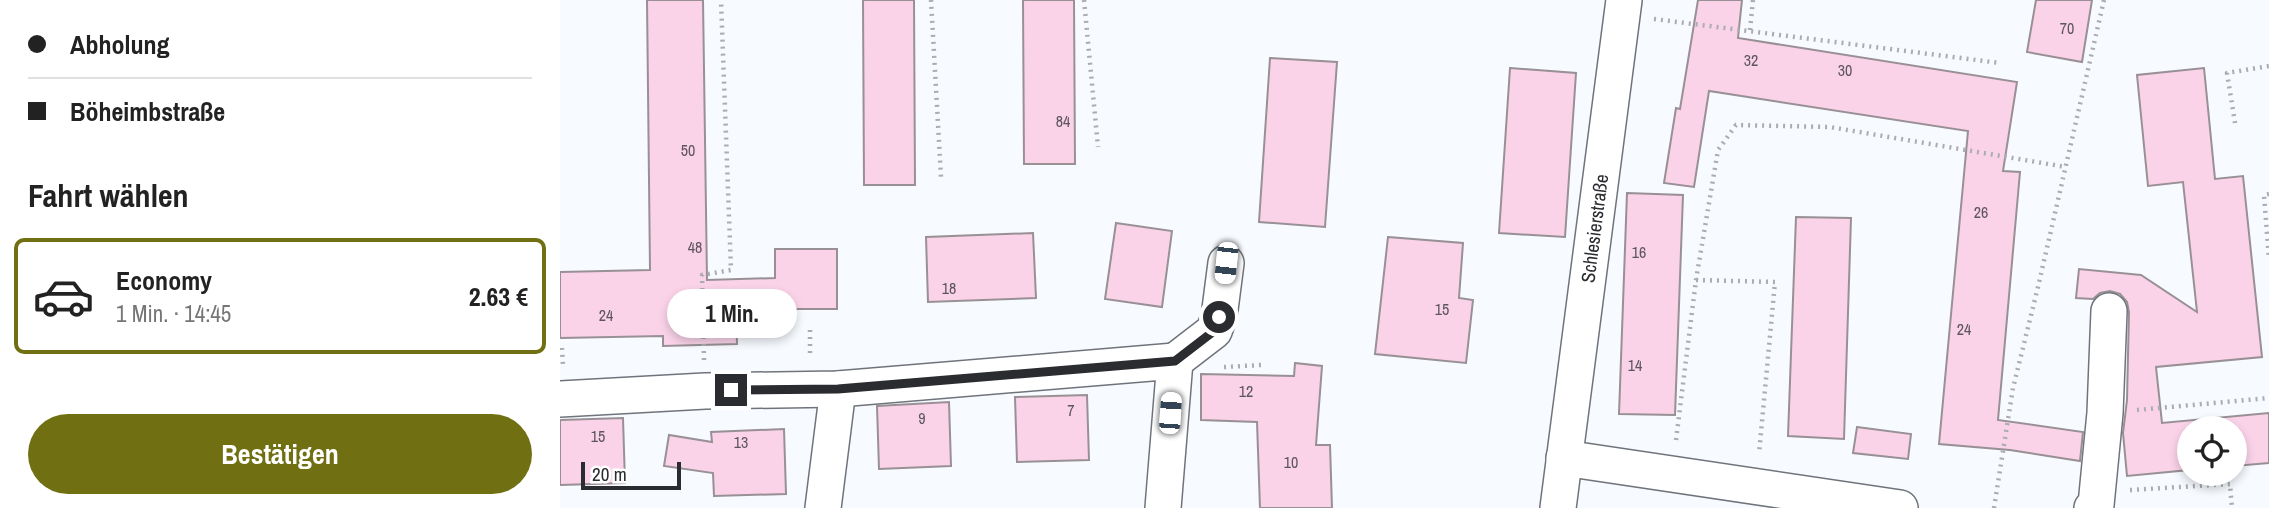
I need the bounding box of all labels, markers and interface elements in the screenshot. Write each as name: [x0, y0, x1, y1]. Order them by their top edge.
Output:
house number: 70: [2060, 17, 2074, 39]
text: Abholung: [70, 27, 169, 62]
house number: 32: [1744, 49, 1758, 71]
house number: 30: [1838, 59, 1852, 81]
text: Böheimbstraße: [70, 94, 225, 129]
house number: 84: [1056, 110, 1070, 132]
house number: 50: [681, 139, 695, 161]
street label: Schlesierstraße: [1574, 173, 1614, 284]
text: Fahrt wählen: [28, 174, 189, 217]
house number: 26: [1974, 201, 1988, 223]
house number: 48: [688, 236, 702, 258]
car: [1214, 241, 1239, 285]
house number: 16: [1632, 241, 1646, 263]
text: Economy: [116, 263, 212, 298]
icon: car: [32, 265, 95, 328]
house number: 18: [942, 277, 956, 299]
text: 2.63 €: [469, 279, 528, 314]
callout: 1 Min.: [666, 288, 796, 338]
text: 1 Min. · 14:45: [116, 298, 231, 329]
text: 1 Min.: [705, 298, 759, 329]
house number: 15: [1435, 298, 1449, 320]
route start: [1203, 301, 1235, 333]
house number: 24: [599, 304, 613, 326]
house number: 24: [1957, 318, 1971, 340]
house number: 14: [1628, 354, 1642, 376]
route end: [715, 374, 747, 406]
house number: 12: [1239, 380, 1253, 402]
car: [1159, 391, 1182, 435]
house number: 7: [1067, 399, 1075, 421]
house number: 9: [918, 407, 926, 429]
button: Bestätigen: [28, 414, 532, 494]
map controls: [2177, 416, 2247, 486]
button: locate: [2177, 416, 2247, 486]
house number: 15: [591, 425, 605, 447]
house number: 13: [734, 431, 748, 453]
house number: 10: [1284, 451, 1298, 473]
scale bar: [581, 459, 681, 491]
text: 20 m: [592, 461, 627, 487]

